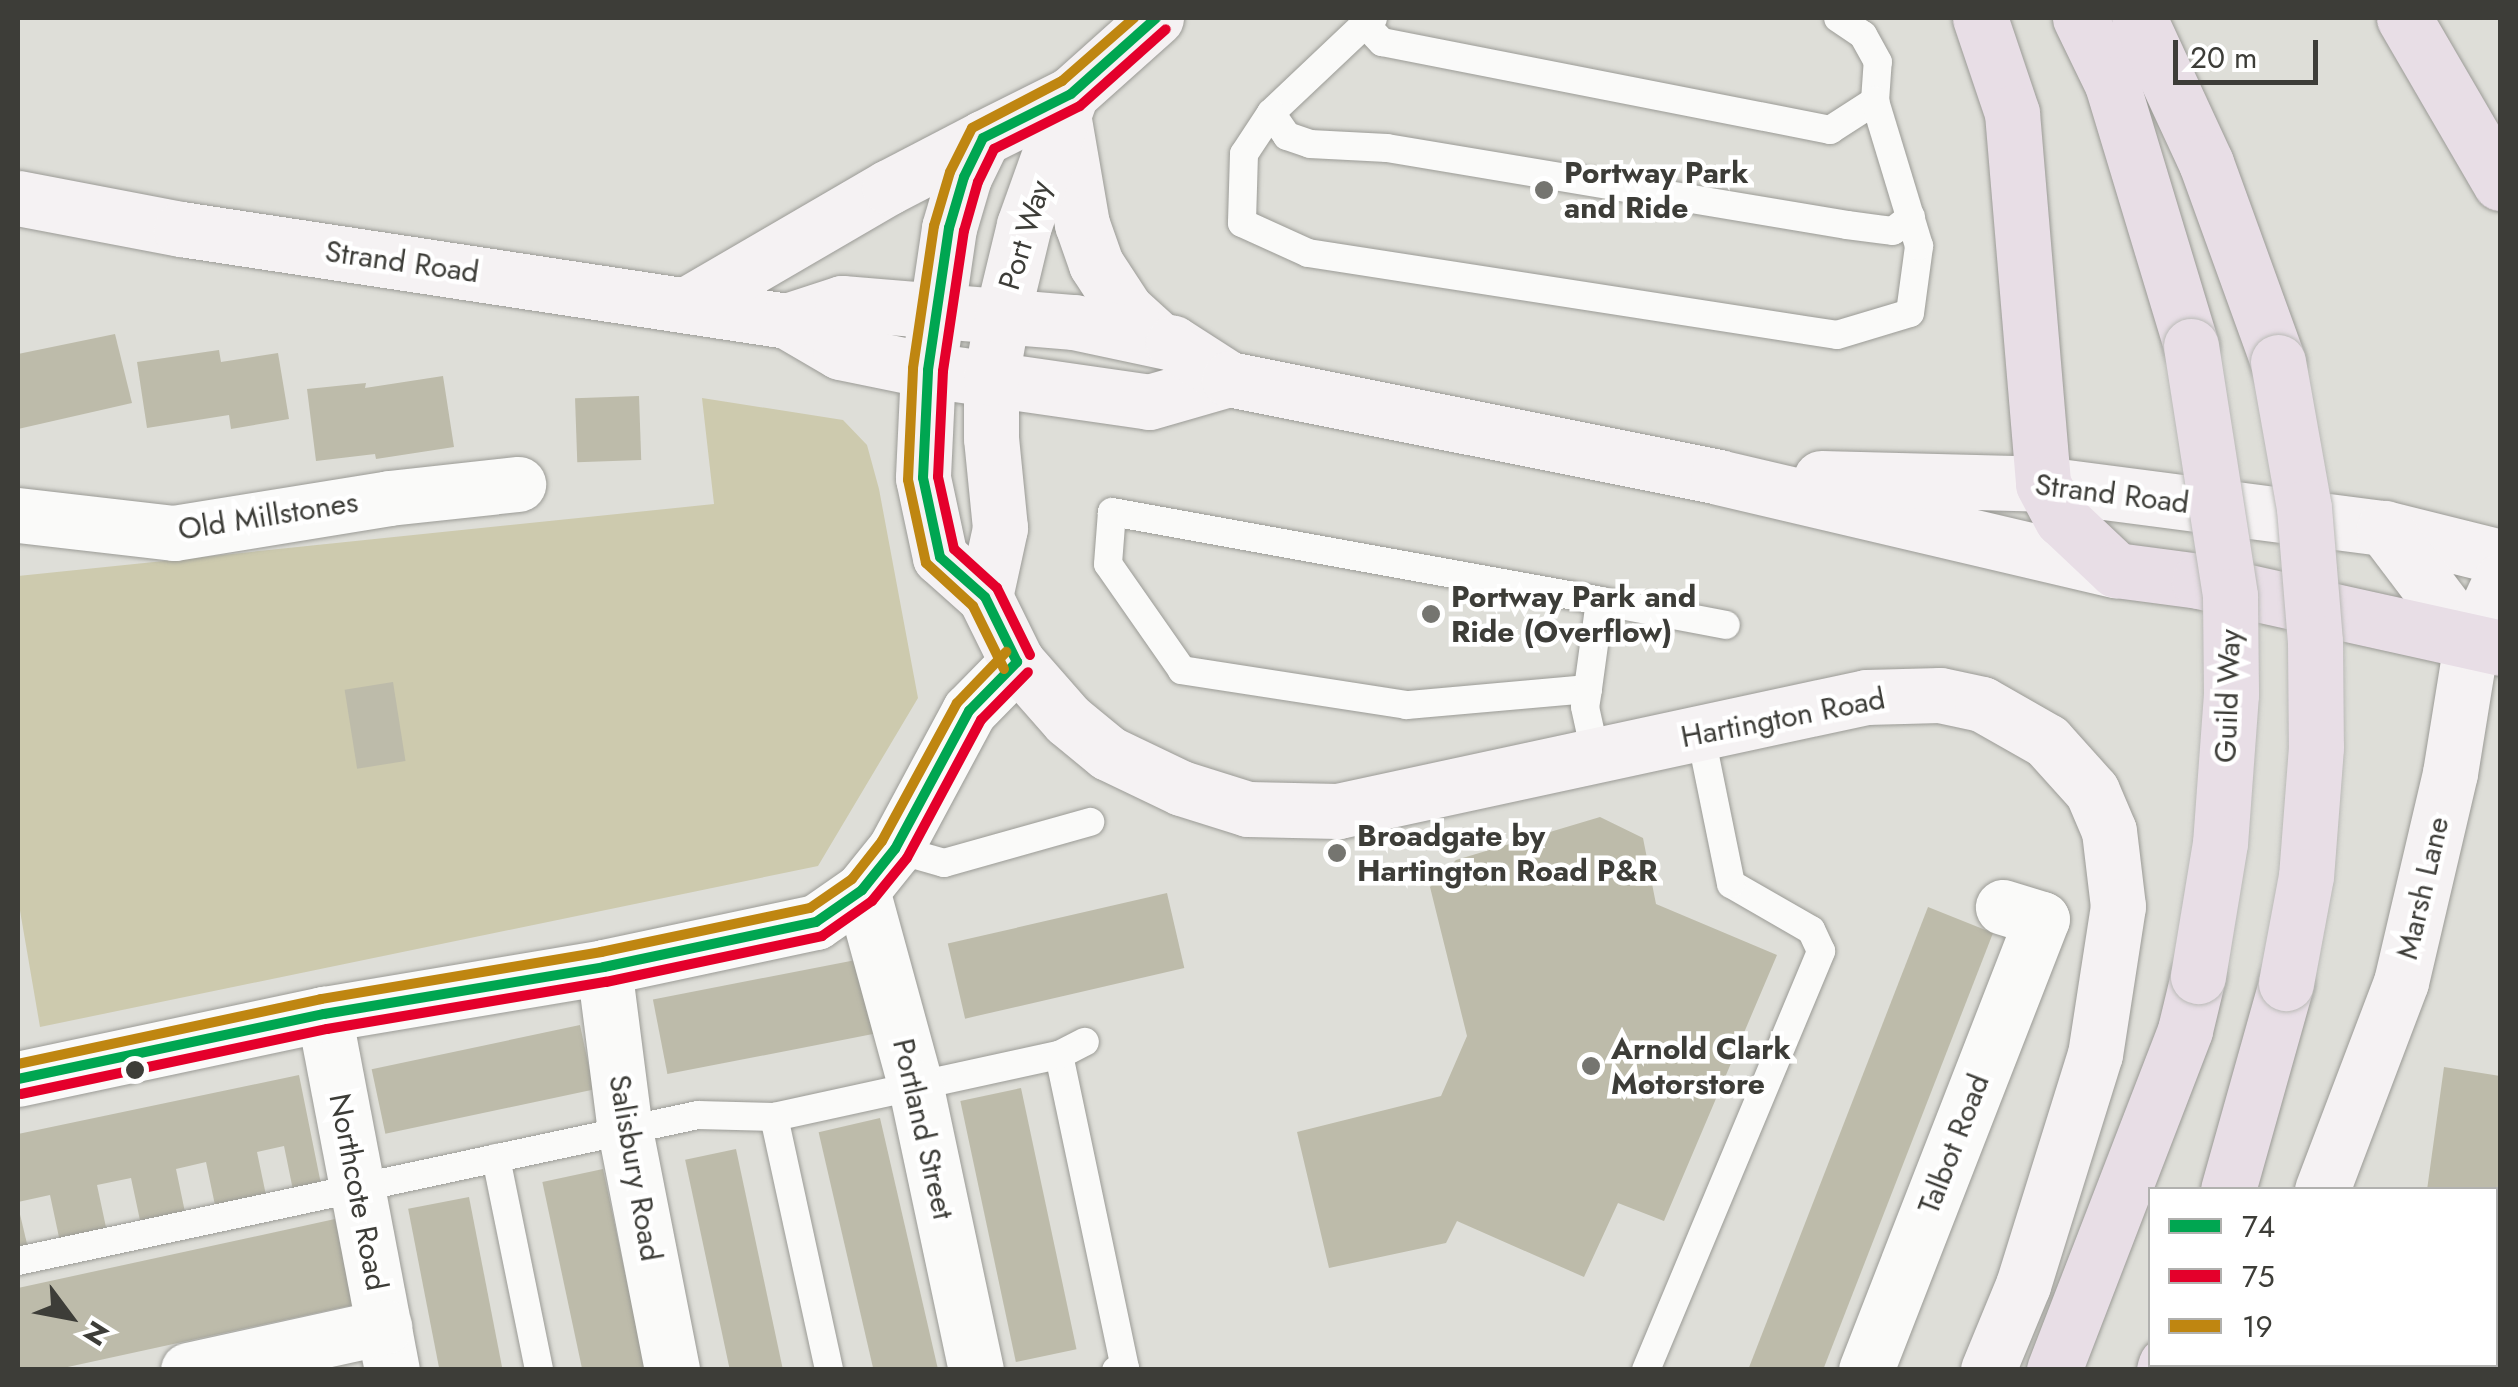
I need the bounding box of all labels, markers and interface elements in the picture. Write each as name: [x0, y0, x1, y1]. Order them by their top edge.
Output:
scale bar: [2178, 20, 2323, 82]
text: 20 m: [2190, 36, 2257, 79]
place label: Portway Park and Ride: [1564, 155, 1748, 226]
street label: Port Way: [991, 176, 1059, 294]
marker: Portway Park and Ride: [1533, 179, 1555, 201]
street label: Strand Road: [323, 233, 481, 291]
street label: Strand Road: [2033, 467, 2191, 521]
street label: Old Millstones: [176, 484, 360, 548]
place label: Portway Park and Ride (Overflow): [1451, 579, 1696, 650]
marker: Portway Park and Ride (Overflow): [1420, 603, 1442, 625]
street label: Guild Way: [2208, 628, 2248, 764]
street label: Hartington Road: [1678, 681, 1888, 755]
street label: Marsh Lane: [2389, 813, 2457, 963]
place label: Broadgate by Hartington Road P&R: [1357, 818, 1657, 888]
marker: Broadgate by Hartington Road P&R: [1326, 842, 1348, 864]
place label: Arnold Clark Motorstore: [1611, 1031, 1791, 1102]
street label: Portland Street: [885, 1035, 961, 1223]
marker: Arnold Clark Motorstore: [1580, 1055, 1602, 1077]
unlabelled marker: [125, 1060, 145, 1080]
street label: Talbot Road: [1911, 1069, 1997, 1219]
street label: Salisbury Road: [601, 1072, 669, 1264]
street label: Northcote Road: [321, 1090, 395, 1294]
legend: [2148, 1187, 2498, 1367]
text: 74: [2242, 1205, 2275, 1248]
text: 75: [2242, 1255, 2275, 1298]
north arrow: [20, 1267, 120, 1367]
text: 19: [2242, 1305, 2273, 1348]
text: N: [73, 1313, 119, 1353]

